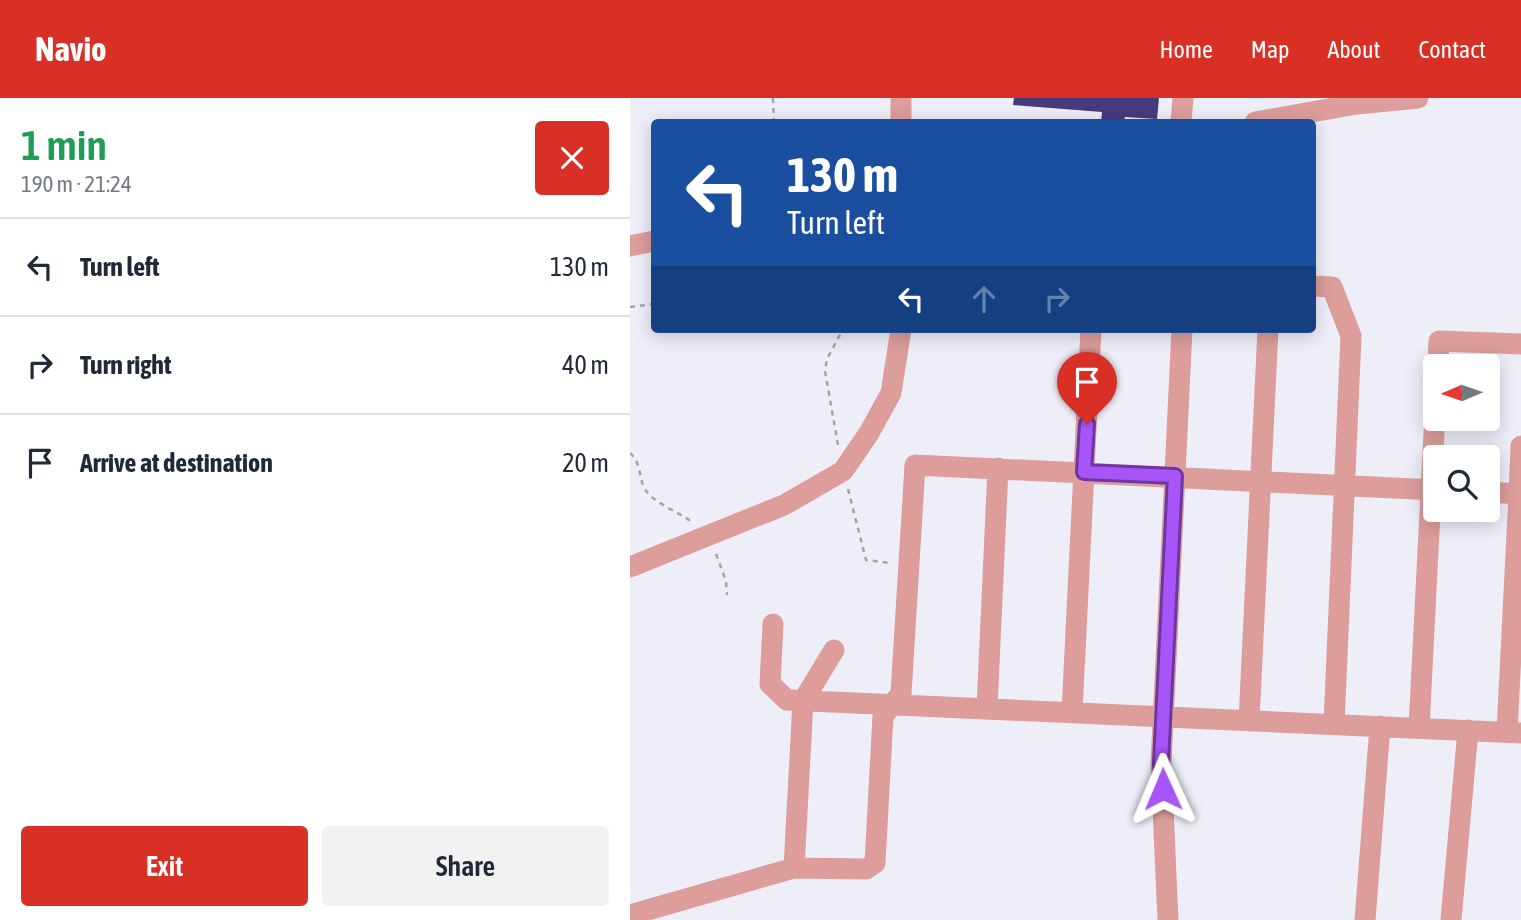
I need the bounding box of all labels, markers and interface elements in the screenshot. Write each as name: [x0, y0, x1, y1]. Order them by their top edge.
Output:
text: Navio: [35, 30, 107, 68]
text: Home: [1159, 36, 1213, 63]
text: Map: [1251, 36, 1289, 63]
text: About: [1327, 36, 1380, 63]
text: Contact: [1418, 36, 1486, 63]
text: 1 min: [21, 121, 107, 169]
button: close: [535, 121, 609, 195]
text: 130 m: [787, 146, 898, 202]
icon: left: [672, 147, 763, 238]
text: 190 m · 21:24: [21, 171, 132, 197]
text: Turn left: [787, 204, 885, 241]
icon: left: [21, 248, 59, 286]
text: Turn left: [80, 252, 160, 282]
text: 130 m: [550, 252, 609, 282]
icon: left: [892, 280, 930, 318]
icon: ahead: [965, 280, 1003, 318]
icon: right: [1038, 280, 1076, 318]
icon: right: [21, 346, 59, 384]
text: Turn right: [80, 350, 171, 380]
text: 40 m: [562, 350, 609, 380]
pin: [1057, 352, 1117, 424]
north arrow: [1423, 354, 1500, 430]
map controls: [1423, 354, 1500, 522]
icon: arrive: [1068, 363, 1106, 401]
icon: arrive: [21, 444, 59, 482]
button: search: [1423, 445, 1500, 522]
text: Arrive at destination: [80, 448, 273, 478]
text: 20 m: [562, 448, 609, 478]
position arrow: [1126, 752, 1200, 826]
button: Exit: [21, 826, 308, 906]
button: Share: [322, 826, 609, 906]

